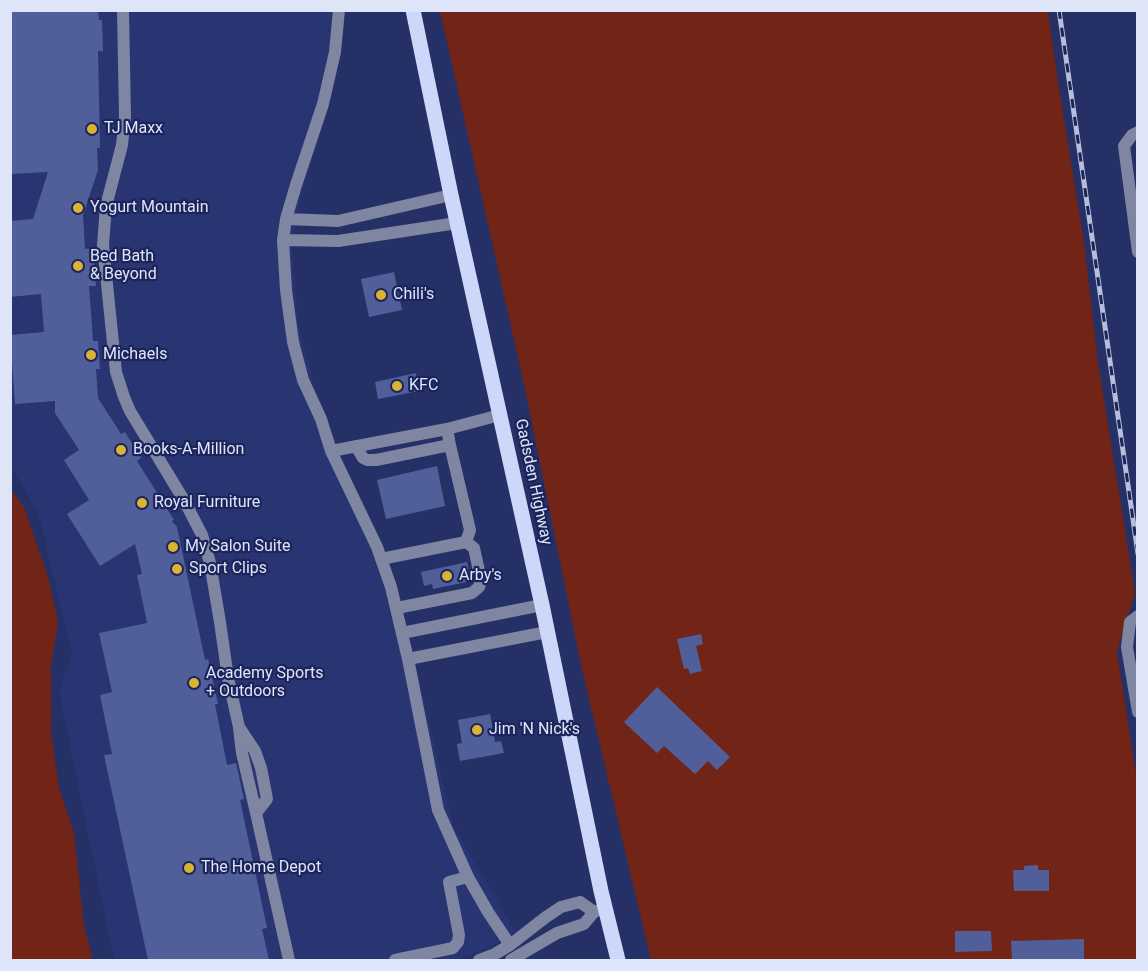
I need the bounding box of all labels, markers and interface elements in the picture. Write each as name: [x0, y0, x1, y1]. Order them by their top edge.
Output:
place label: TJ Maxx: [104, 119, 163, 139]
marker: TJ Maxx: [85, 122, 99, 136]
place label: Yogurt Mountain: [90, 198, 208, 218]
marker: Yogurt Mountain: [71, 201, 85, 215]
place label: Bed Bath & Beyond: [90, 247, 157, 285]
marker: Bed Bath & Beyond: [71, 259, 85, 273]
place label: Chili's: [393, 285, 434, 305]
marker: Chili's: [374, 288, 388, 302]
place label: Michaels: [103, 345, 167, 365]
marker: Michaels: [84, 348, 98, 362]
place label: KFC: [409, 376, 438, 396]
marker: KFC: [390, 379, 404, 393]
street label: Gadsden Highway: [510, 417, 556, 547]
place label: Books-A-Million: [133, 440, 244, 460]
marker: Books-A-Million: [114, 443, 128, 457]
place label: Royal Furniture: [154, 493, 260, 513]
marker: Royal Furniture: [135, 496, 149, 510]
place label: My Salon Suite: [185, 537, 290, 557]
marker: My Salon Suite: [166, 540, 180, 554]
place label: Sport Clips: [189, 559, 267, 579]
marker: Sport Clips: [170, 562, 184, 576]
place label: Arby's: [459, 566, 502, 586]
marker: Arby's: [440, 569, 454, 583]
place label: Academy Sports + Outdoors: [206, 664, 324, 702]
marker: Academy Sports + Outdoors: [187, 676, 201, 690]
place label: Jim 'N Nick's: [489, 720, 580, 740]
marker: Jim 'N Nick's: [470, 723, 484, 737]
place label: The Home Depot: [201, 858, 321, 878]
marker: The Home Depot: [182, 861, 196, 875]

